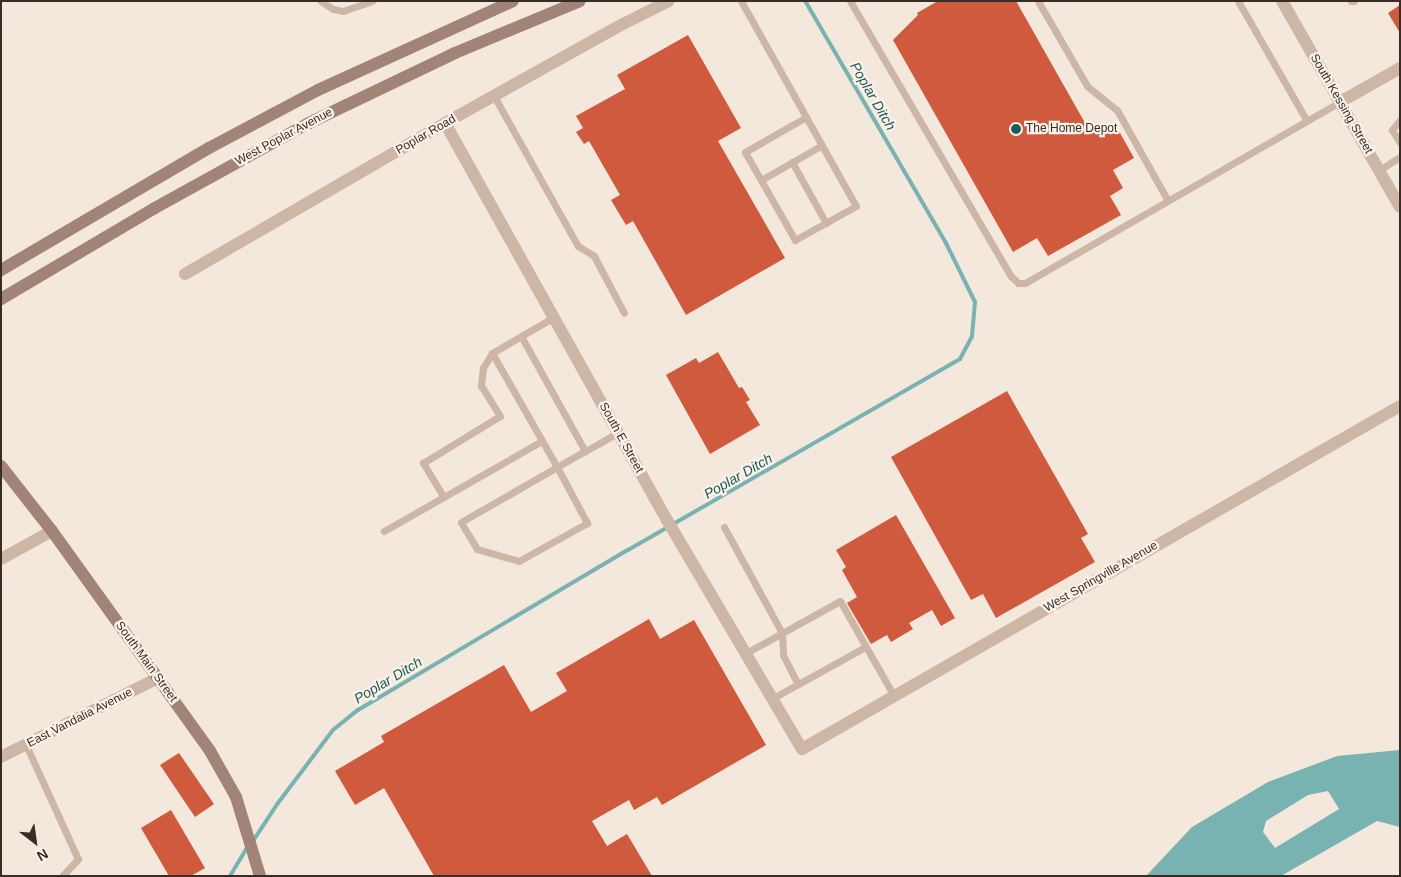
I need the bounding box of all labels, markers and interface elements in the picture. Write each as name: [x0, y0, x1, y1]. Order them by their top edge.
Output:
street label: South Kessing Street: [1307, 52, 1375, 156]
water label: Poplar Ditch: [847, 59, 899, 133]
street label: West Poplar Avenue: [233, 105, 335, 169]
street label: Poplar Road: [394, 112, 458, 158]
place label: The Home Depot: [1026, 122, 1117, 136]
marker: The Home Depot: [1010, 123, 1022, 135]
street label: South E Street: [596, 400, 646, 476]
water label: Poplar Ditch: [701, 450, 775, 502]
street label: West Springville Avenue: [1041, 538, 1161, 616]
street label: South Main Street: [112, 619, 180, 705]
water label: Poplar Ditch: [351, 653, 425, 707]
street label: East Vandalia Avenue: [25, 685, 135, 751]
north arrow: [10, 817, 60, 867]
text: N: [34, 846, 51, 864]

